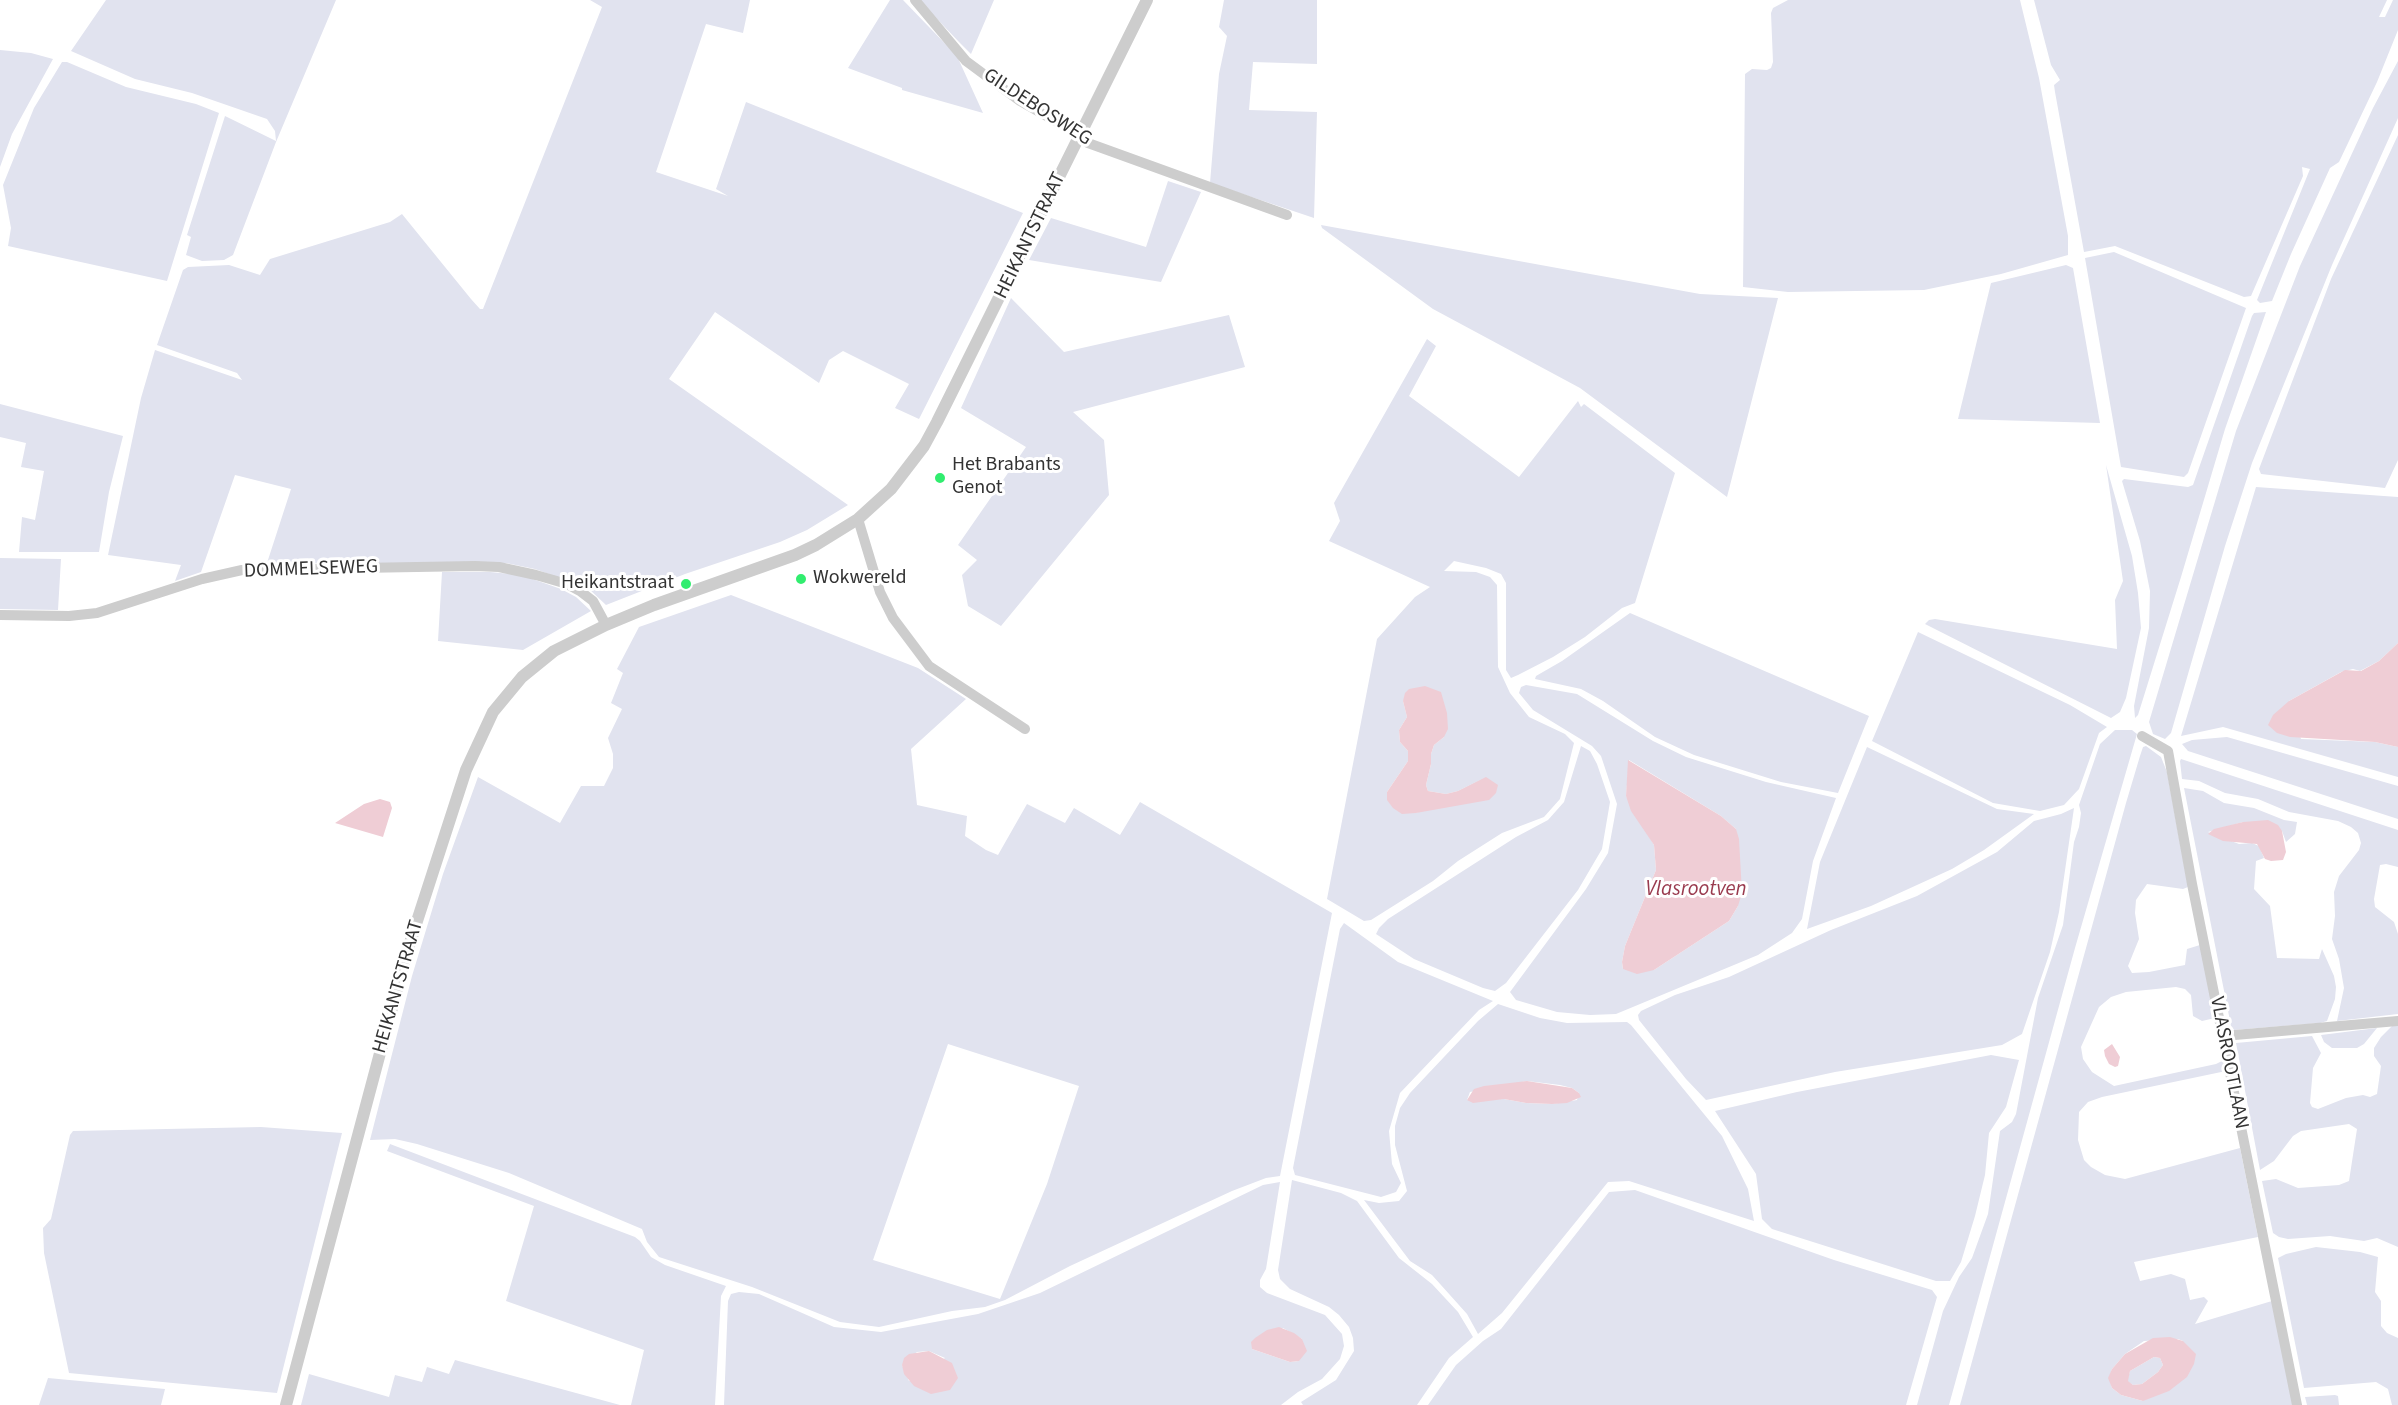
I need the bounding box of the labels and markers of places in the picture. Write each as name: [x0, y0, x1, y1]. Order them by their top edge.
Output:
place label: Het Brabants Genot: [952, 454, 1061, 501]
marker: Het Brabants Genot: [933, 471, 947, 485]
place label: Wokwereld: [813, 567, 907, 591]
place label: Heikantstraat: [561, 572, 674, 596]
marker: Wokwereld: [794, 572, 808, 586]
marker: Heikantstraat: [679, 577, 693, 591]

